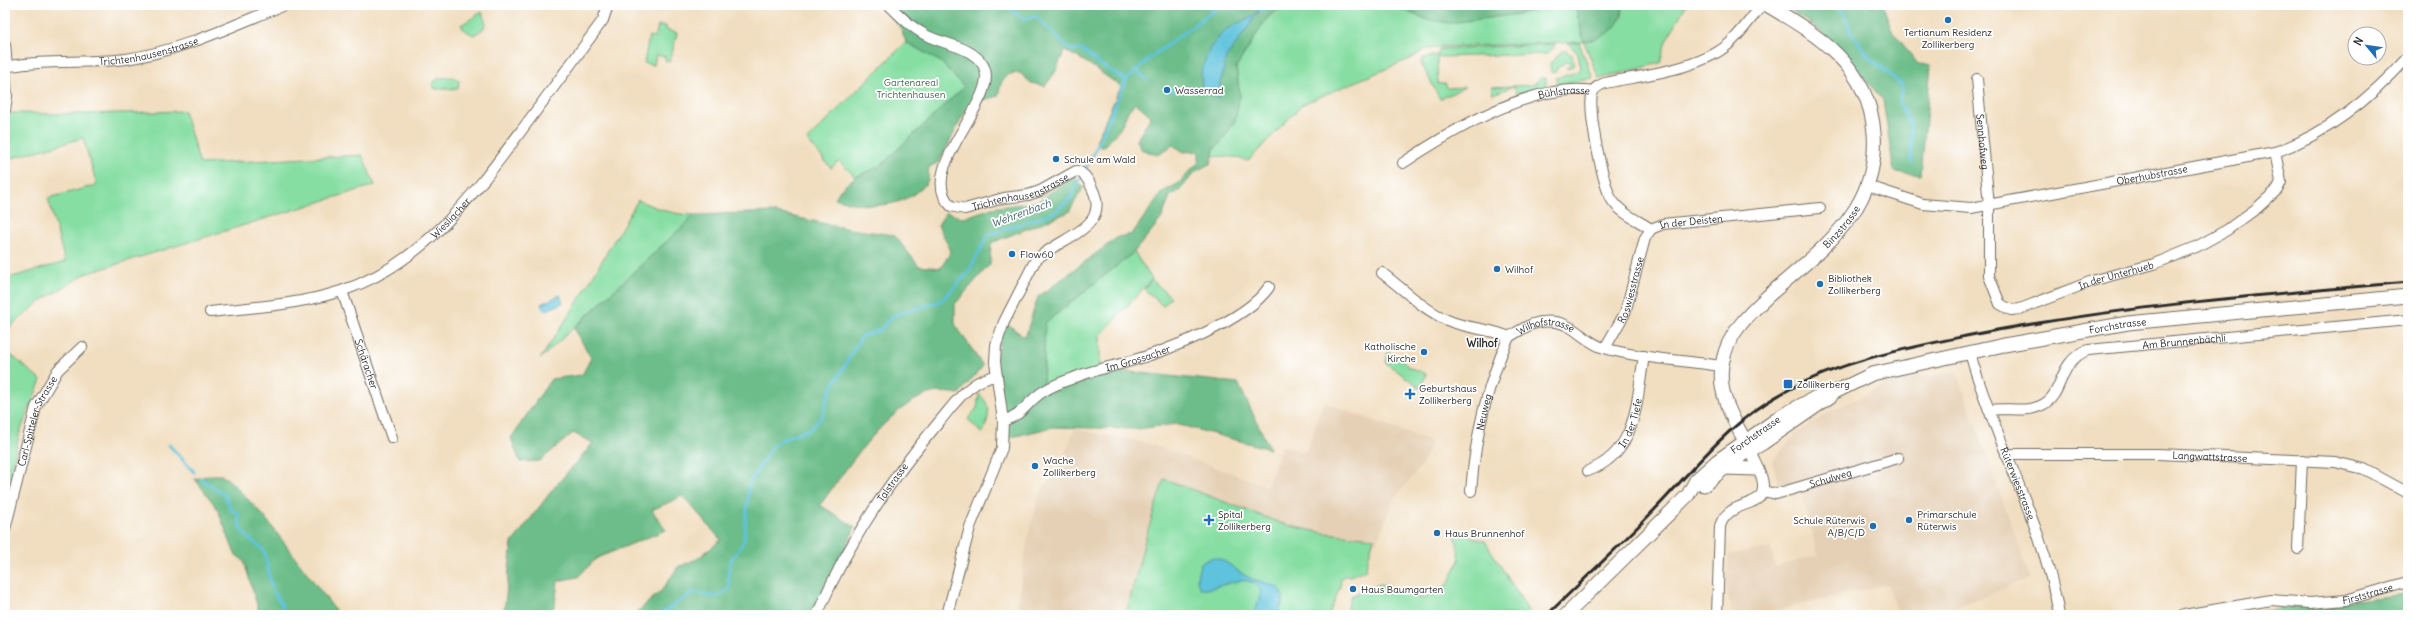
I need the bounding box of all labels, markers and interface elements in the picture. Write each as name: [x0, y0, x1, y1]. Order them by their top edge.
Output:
marker: Tertianum Residenz Zollikerberg: [1943, 15, 1953, 25]
place label: Tertianum Residenz Zollikerberg: [1904, 26, 1992, 51]
north arrow: [2347, 26, 2387, 66]
street label: Trichtenhausenstrasse: [99, 34, 200, 68]
text: N: [2350, 34, 2366, 48]
park label: Gartenareal Trichtenhausen: [876, 76, 946, 101]
place label: Wasserrad: [1175, 84, 1224, 97]
street label: Bühlstrasse: [1537, 84, 1591, 102]
marker: Wasserrad: [1162, 85, 1172, 95]
street label: Sennhofweg: [1973, 113, 1992, 170]
place label: Schule am Wald: [1064, 153, 1136, 166]
marker: Schule am Wald: [1051, 154, 1061, 164]
street label: Oberhubstrasse: [2115, 162, 2189, 188]
street label: Trichtenhausenstrasse: [971, 170, 1071, 214]
street label: Wiesliacher: [428, 195, 473, 241]
water label: Wehrenbach: [989, 196, 1053, 230]
street label: Binzstrasse: [1820, 203, 1863, 251]
street label: In der Deisten: [1657, 212, 1724, 232]
place label: Flow60: [1020, 248, 1054, 261]
marker: Flow60: [1007, 249, 1017, 259]
street label: Roswiesstrasse: [1615, 255, 1647, 326]
street label: In der Unterhueb: [2076, 258, 2155, 293]
place label: Wilhof: [1505, 263, 1534, 276]
marker: Wilhof: [1492, 264, 1502, 274]
place label: Bibliothek Zollikerberg: [1828, 272, 1881, 297]
marker: Bibliothek Zollikerberg: [1815, 279, 1825, 289]
street label: Wilhofstrasse: [1514, 315, 1577, 338]
street label: Forchstrasse: [2088, 315, 2147, 337]
street label: Am Brunnenbächli: [2142, 331, 2226, 352]
district label: Wilhof: [1467, 336, 1498, 350]
street label: Schäracher: [352, 337, 381, 391]
place label: Katholische Kirche: [1364, 340, 1416, 365]
street label: Im Grossacher: [1104, 342, 1172, 375]
marker: Katholische Kirche: [1419, 347, 1429, 357]
street label: Carl-Spitteler-Strasse: [15, 374, 60, 468]
marker: Zollikerberg: [1782, 378, 1794, 390]
place label: Zollikerberg: [1797, 378, 1850, 391]
place label: Geburtshaus Zollikerberg: [1419, 382, 1477, 407]
marker: Geburtshaus Zollikerberg: [1404, 388, 1416, 400]
street label: Neuweg: [1473, 393, 1495, 431]
street label: In der Tiefe: [1616, 397, 1645, 451]
street label: Forchstrasse: [1728, 413, 1783, 457]
street label: Rüterwiesstrasse: [1997, 445, 2038, 522]
street label: Langwattstrasse: [2172, 449, 2248, 465]
place label: Wache Zollikerberg: [1043, 454, 1096, 479]
street label: Talstrasse: [874, 460, 911, 504]
marker: Wache Zollikerberg: [1030, 461, 1040, 471]
street label: Schulweg: [1808, 466, 1853, 491]
place label: Spital Zollikerberg: [1218, 508, 1271, 533]
place label: Primarschule Rüterwis: [1917, 508, 1977, 533]
marker: Spital Zollikerberg: [1203, 514, 1215, 526]
place label: Schule Rüterwis A/B/C/D: [1793, 514, 1865, 539]
marker: Primarschule Rüterwis: [1904, 515, 1914, 525]
marker: Schule Rüterwis A/B/C/D: [1868, 521, 1878, 531]
place label: Haus Brunnenhof: [1445, 527, 1525, 540]
marker: Haus Brunnenhof: [1432, 528, 1442, 538]
street label: Firststrasse: [2342, 581, 2395, 607]
place label: Haus Baumgarten: [1361, 583, 1443, 596]
marker: Haus Baumgarten: [1348, 584, 1358, 594]

